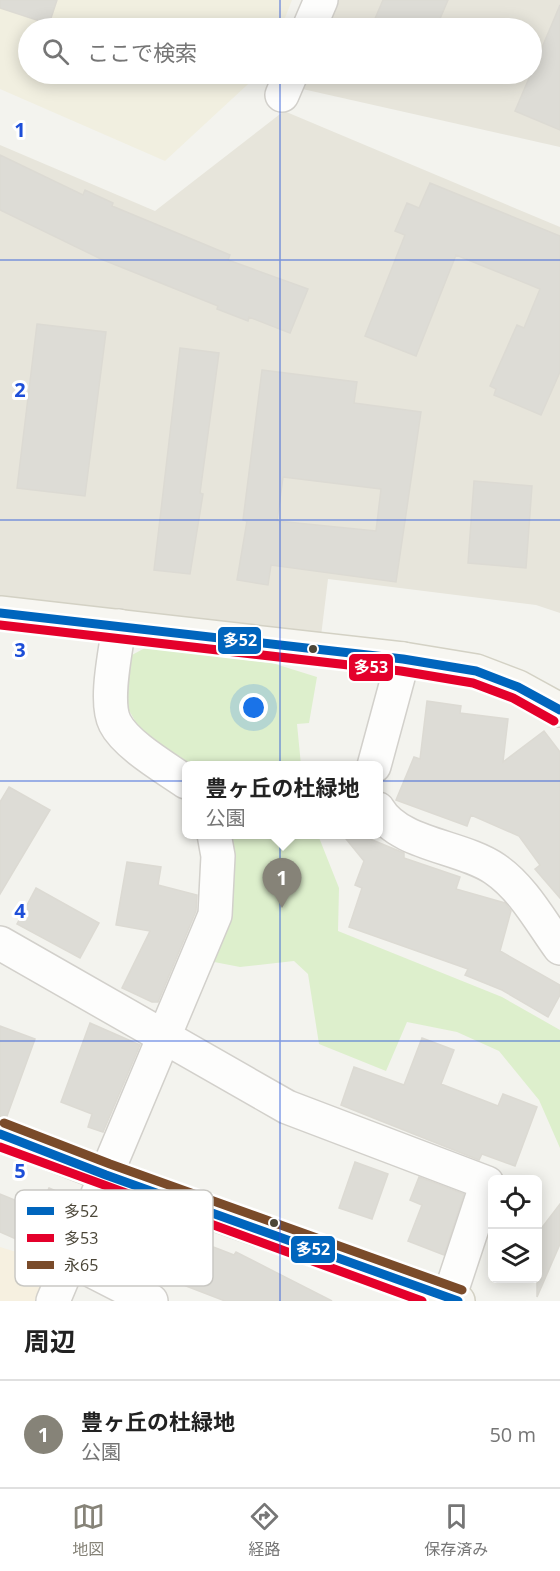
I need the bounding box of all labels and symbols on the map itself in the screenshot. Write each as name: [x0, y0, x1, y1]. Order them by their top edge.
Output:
text: 1: [14, 116, 26, 143]
text: 2: [14, 376, 26, 403]
line badge: 多52: [217, 626, 262, 655]
text: 多52: [223, 629, 257, 651]
text: 3: [14, 636, 26, 663]
unlabelled marker: [307, 643, 319, 655]
line badge: 多53: [348, 653, 394, 682]
text: 多53: [354, 656, 388, 678]
your location: [239, 693, 268, 722]
pin: 1: [262, 858, 302, 908]
text: 4: [14, 897, 26, 924]
text: 5: [14, 1157, 26, 1184]
legend: [15, 1190, 213, 1286]
text: 多52: [64, 1200, 98, 1222]
unlabelled marker: [268, 1217, 280, 1229]
text: 多53: [64, 1227, 98, 1249]
line badge: 多52: [290, 1235, 336, 1264]
text: 多52: [296, 1238, 330, 1260]
text: 永65: [64, 1254, 98, 1276]

